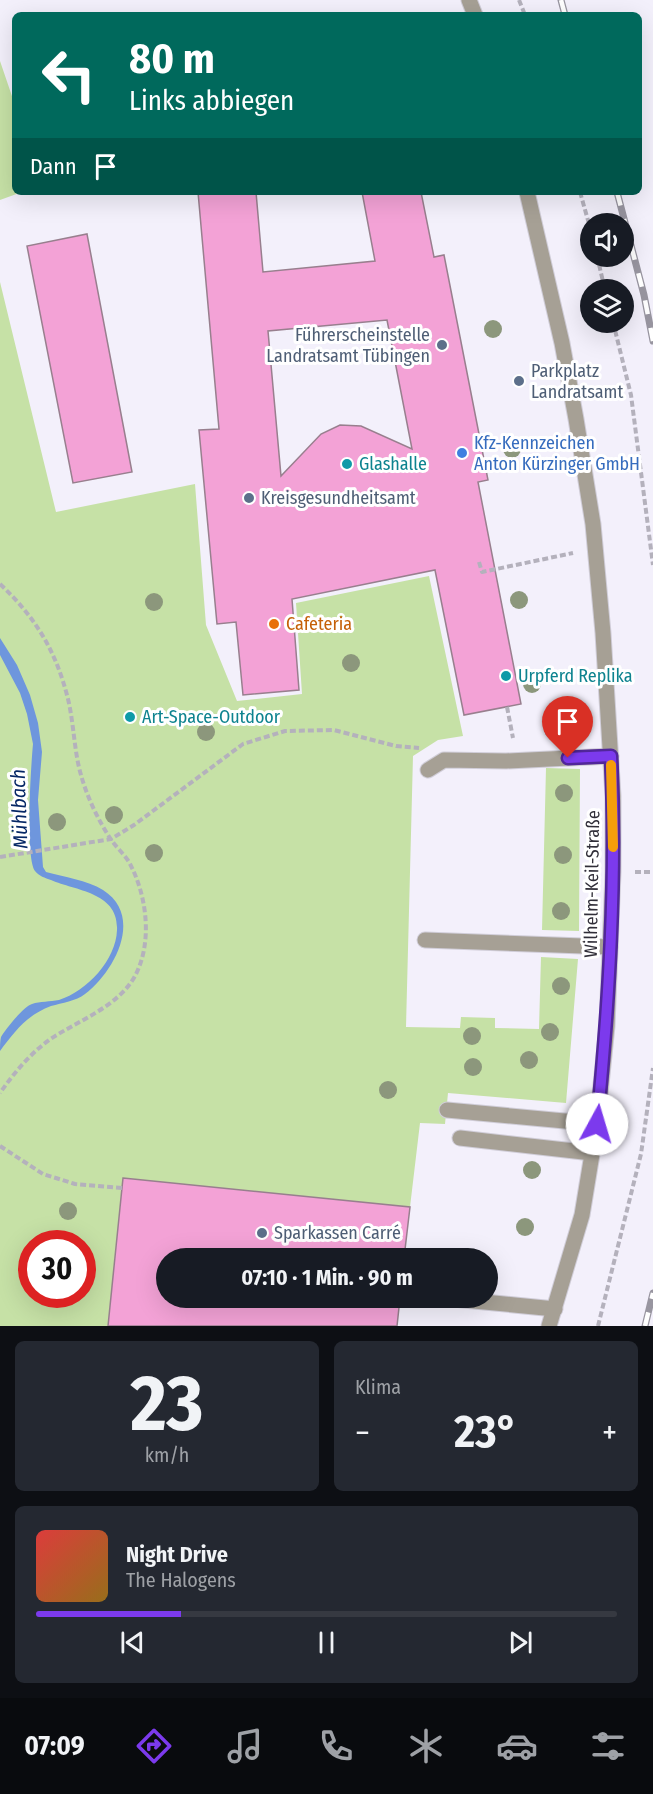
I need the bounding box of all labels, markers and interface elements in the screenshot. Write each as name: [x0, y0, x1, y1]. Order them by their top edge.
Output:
text: 80 m: [129, 34, 215, 84]
icon: left: [30, 36, 108, 114]
text: Links abbiegen: [129, 85, 294, 117]
icon: arrive: [89, 150, 122, 183]
text: Dann: [30, 153, 77, 180]
map controls: [580, 213, 634, 333]
button: sound: [580, 213, 634, 267]
button: layers: [580, 279, 634, 333]
place label: Führerscheinstelle Landratsamt Tübingen: [266, 324, 430, 367]
marker: Führerscheinstelle Landratsamt Tübingen: [435, 338, 449, 352]
place label: Parkplatz Landratsamt: [531, 360, 623, 403]
marker: Parkplatz Landratsamt: [512, 374, 526, 388]
place label: Kfz-Kennzeichen Anton Kürzinger GmbH: [474, 432, 640, 475]
marker: Kfz-Kennzeichen Anton Kürzinger GmbH: [455, 446, 469, 460]
place label: Glashalle: [359, 453, 427, 475]
marker: Glashalle: [340, 457, 354, 471]
place label: Kreisgesundheitsamt: [261, 487, 416, 509]
marker: Kreisgesundheitsamt: [242, 491, 256, 505]
place label: Cafeteria: [286, 613, 352, 635]
marker: Cafeteria: [267, 617, 281, 631]
place label: Urpferd Replika: [518, 665, 633, 687]
marker: Urpferd Replika: [499, 669, 513, 683]
pin: [542, 696, 593, 758]
icon: arrive: [551, 705, 584, 738]
place label: Art-Space-Outdoor: [142, 706, 281, 728]
marker: Art-Space-Outdoor: [123, 710, 137, 724]
water label: Mühlbach: [6, 769, 32, 849]
street label: Wilhelm-Keil-Straße: [580, 810, 604, 958]
position arrow: [565, 1092, 629, 1156]
place label: Sparkassen Carré: [274, 1222, 401, 1244]
marker: Sparkassen Carré: [255, 1226, 269, 1240]
speed limit sign: 30: [18, 1230, 96, 1308]
text: 07:10 · 1 Min. · 90 m: [241, 1264, 413, 1291]
text: 23: [130, 1357, 204, 1451]
text: Klima: [355, 1375, 401, 1399]
text: 23°: [454, 1405, 518, 1459]
text: −: [355, 1413, 370, 1453]
text: +: [602, 1413, 617, 1453]
text: km/h: [145, 1443, 189, 1467]
text: Night Drive: [126, 1541, 228, 1568]
text: The Halogens: [126, 1568, 236, 1592]
icon: previous: [116, 1626, 149, 1659]
icon: pause: [310, 1626, 343, 1659]
icon: next: [504, 1626, 537, 1659]
icon: directions: [133, 1725, 175, 1767]
icon: music: [224, 1725, 266, 1767]
icon: phone: [315, 1725, 357, 1767]
icon: climate: [405, 1725, 447, 1767]
icon: car: [496, 1725, 538, 1767]
icon: filters: [587, 1725, 629, 1767]
text: 07:09: [24, 1730, 85, 1762]

